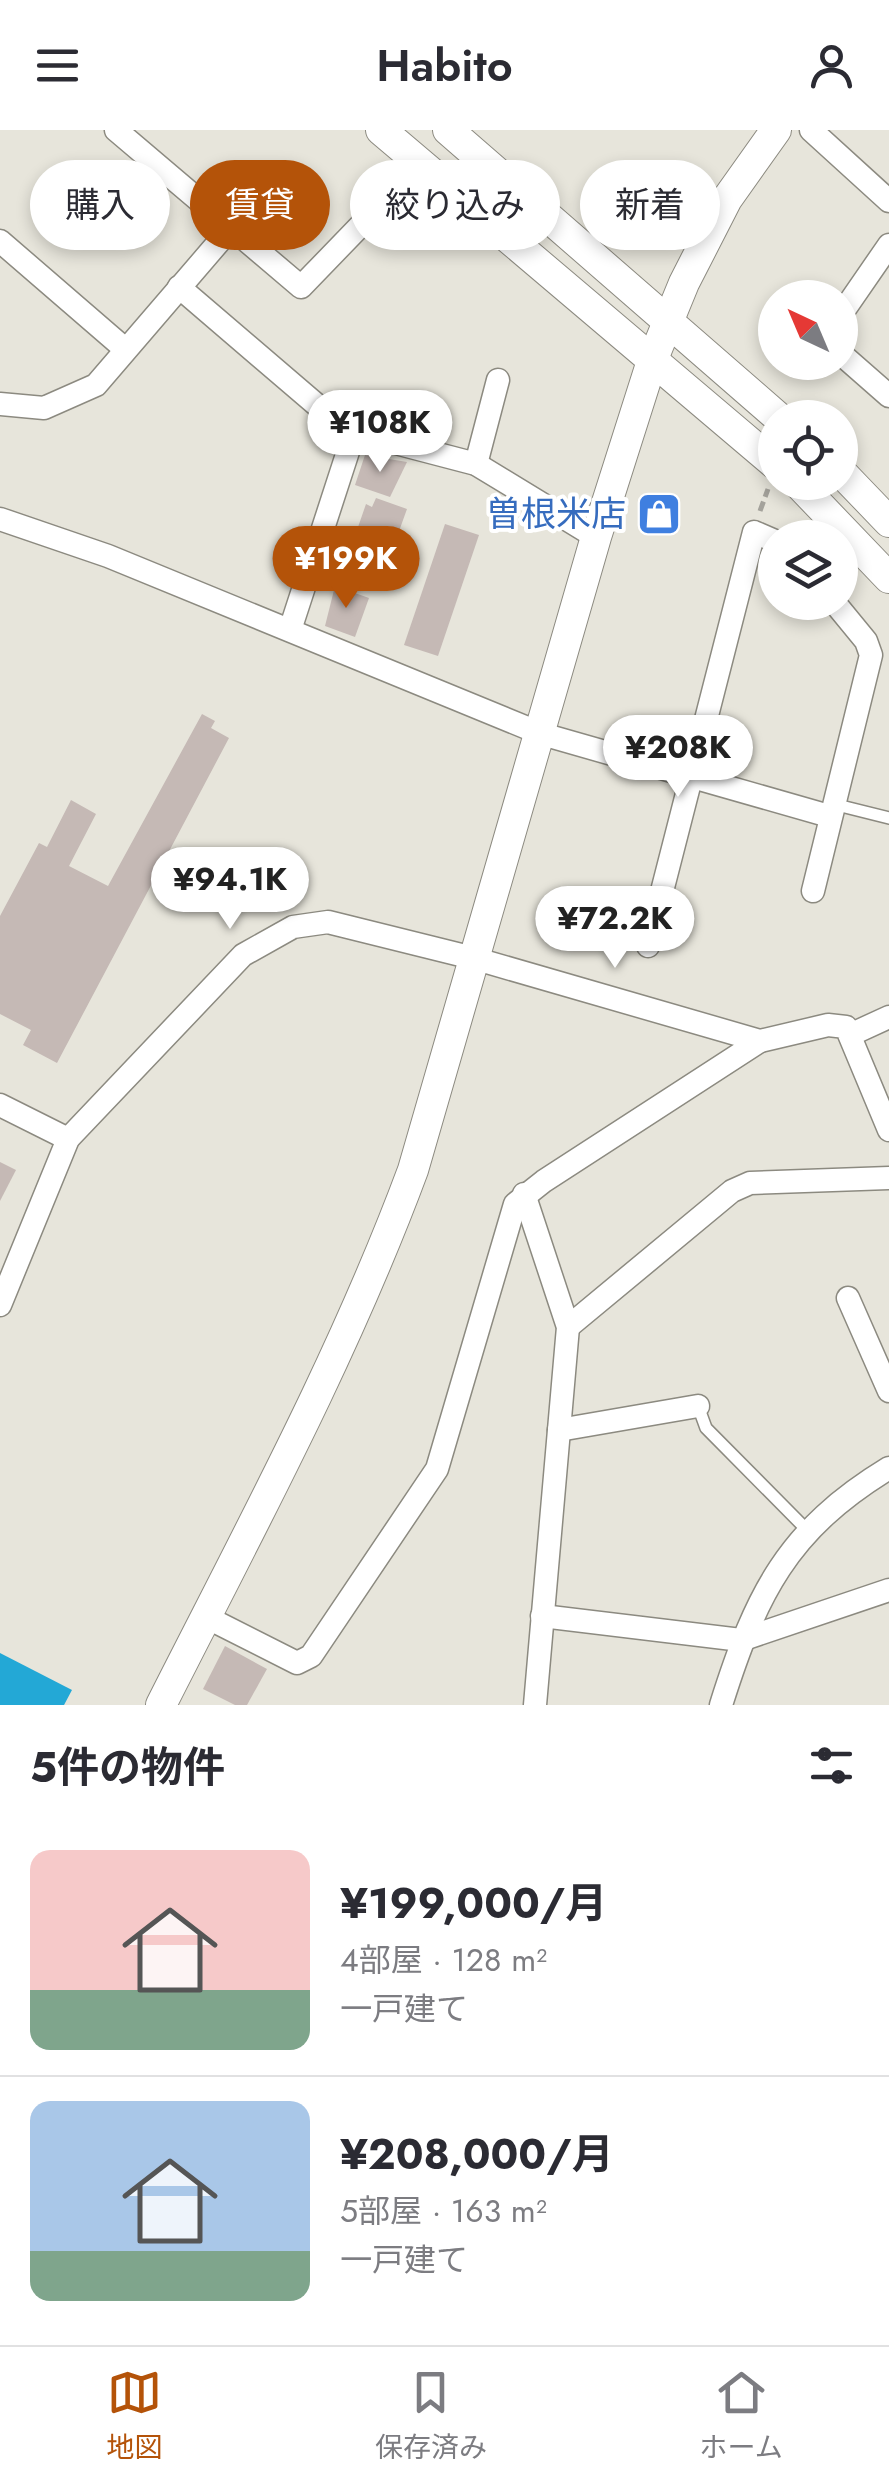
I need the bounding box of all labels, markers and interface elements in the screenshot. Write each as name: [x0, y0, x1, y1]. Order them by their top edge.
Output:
text: Habito: [376, 33, 513, 98]
icon: menu: [30, 38, 85, 93]
icon: person: [804, 38, 859, 93]
chip: 購入: [30, 160, 170, 250]
chip: 賃貸: [190, 160, 330, 250]
chip: 絞り込み: [350, 160, 560, 250]
chip: 新着: [580, 160, 720, 250]
north arrow: [758, 280, 858, 380]
map controls: [758, 280, 858, 620]
pin: ¥108K: [310, 390, 450, 475]
text: ¥108K: [329, 399, 431, 445]
button: locate: [758, 400, 858, 500]
place label: 曽根米店: [486, 489, 626, 539]
shop icon: 曽根米店: [636, 491, 682, 537]
button: layers: [758, 520, 858, 620]
pin: ¥199K: [276, 526, 416, 611]
text: ¥199K: [295, 535, 397, 581]
pin: ¥208K: [608, 715, 748, 800]
text: ¥208K: [625, 724, 731, 770]
pin: ¥94.1K: [149, 847, 311, 932]
text: ¥94.1K: [173, 856, 287, 902]
pin: ¥72.2K: [534, 886, 696, 971]
text: ¥72.2K: [557, 895, 673, 941]
text: 5件の物件: [30, 1737, 225, 1798]
icon: filters: [804, 1738, 859, 1793]
text: ¥199,000/月: [340, 1873, 607, 1934]
icon: home: [110, 1890, 230, 2010]
text: 4部屋 · 128 m²: [340, 1937, 547, 1983]
text: 一戸建て: [340, 1986, 468, 2032]
text: ¥208,000/月: [340, 2124, 614, 2185]
icon: home: [110, 2141, 230, 2261]
text: 5部屋 · 163 m²: [340, 2188, 547, 2234]
text: 一戸建て: [340, 2237, 468, 2283]
tab: 地図: [106, 2365, 162, 2468]
tab: 保存済み: [375, 2365, 487, 2468]
tab: ホーム: [700, 2365, 783, 2468]

